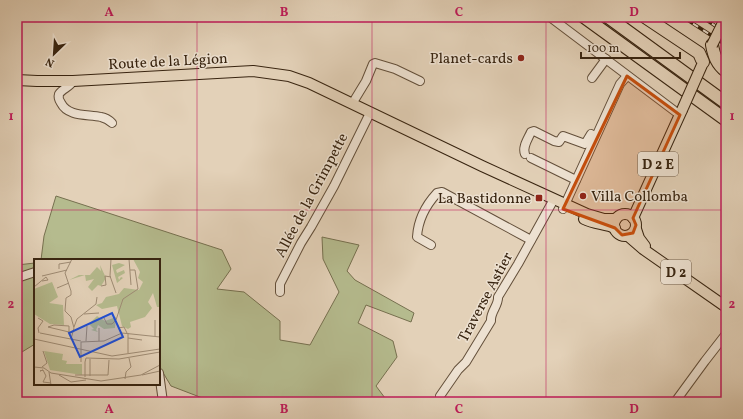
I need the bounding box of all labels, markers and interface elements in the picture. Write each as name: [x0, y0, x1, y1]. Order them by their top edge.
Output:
text: A: [104, 4, 114, 22]
text: B: [280, 4, 289, 22]
text: C: [455, 4, 463, 22]
text: D: [629, 4, 639, 22]
north arrow: [34, 34, 74, 74]
scale bar: [581, 34, 680, 60]
text: 100 m: [587, 41, 620, 57]
street label: Route de la Légion: [108, 49, 228, 76]
place label: Planet-cards: [430, 49, 513, 70]
text: N: [44, 53, 57, 70]
marker: Planet-cards: [516, 53, 526, 63]
text: 1: [8, 108, 14, 126]
text: 1: [729, 108, 735, 126]
street label: Allée de la Grimpette: [271, 130, 354, 262]
road number: D 2 E: [638, 152, 678, 176]
place label: Villa Collomba: [591, 187, 688, 208]
place label: La Bastidonne: [438, 189, 531, 210]
marker: Villa Collomba: [578, 191, 588, 201]
marker: La Bastidonne: [534, 193, 544, 203]
street label: Traverse Astier: [454, 249, 519, 346]
inset map: [34, 259, 160, 385]
road number: D 2: [661, 260, 691, 284]
text: 2: [8, 296, 15, 314]
text: 2: [729, 296, 736, 314]
text: A: [104, 401, 114, 419]
text: B: [280, 401, 289, 419]
text: C: [455, 401, 463, 419]
text: D: [629, 401, 639, 419]

